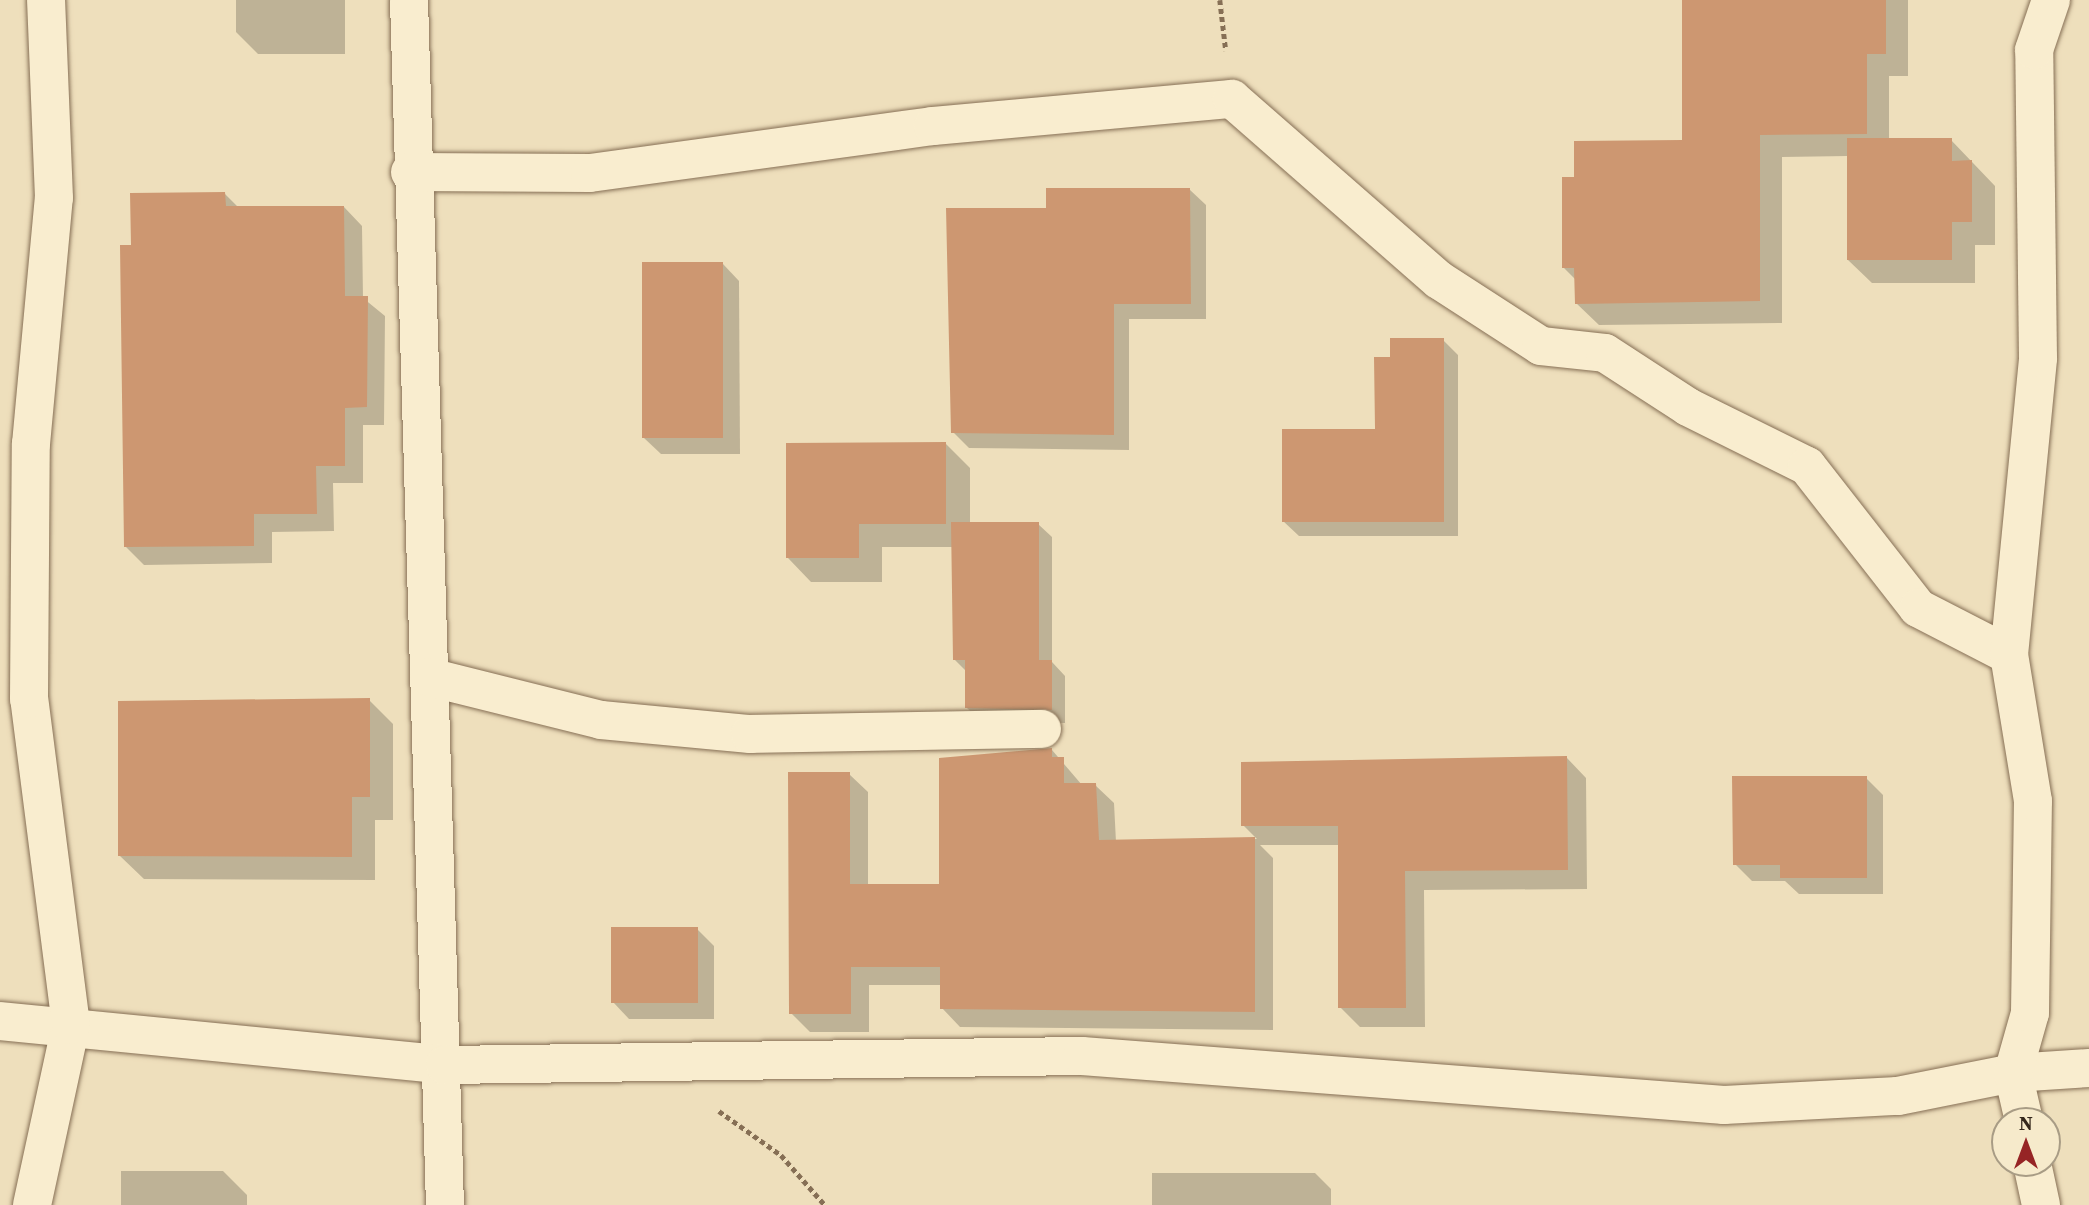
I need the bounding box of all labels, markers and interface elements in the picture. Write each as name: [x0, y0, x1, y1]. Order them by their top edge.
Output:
north arrow: [1991, 1107, 2061, 1177]
text: N: [2019, 1110, 2033, 1136]

